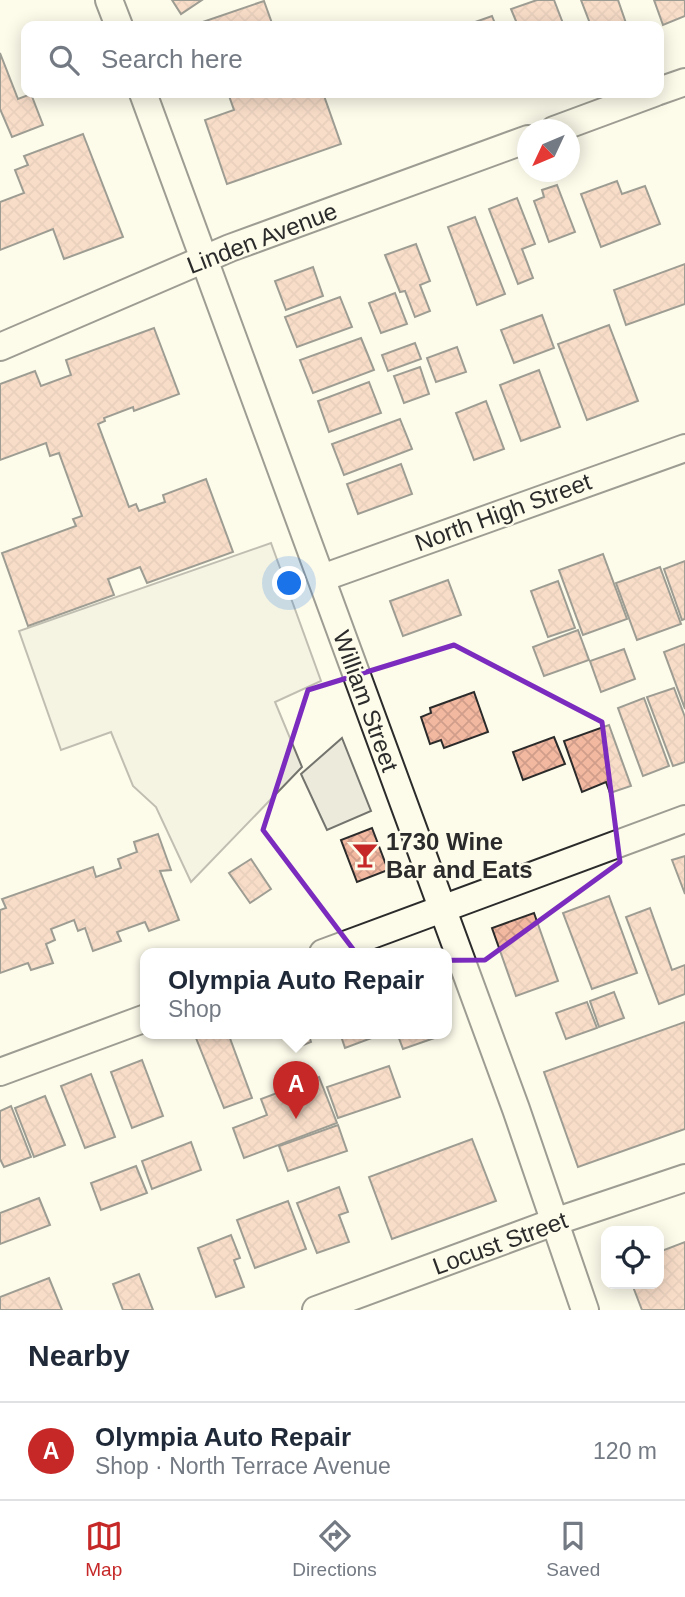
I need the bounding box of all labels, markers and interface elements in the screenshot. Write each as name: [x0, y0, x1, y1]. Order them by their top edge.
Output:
search box: [21, 21, 664, 98]
icon: search: [45, 41, 83, 79]
text: Search here: [101, 44, 243, 74]
north arrow: [517, 119, 580, 182]
street label: Linden Avenue: [183, 197, 341, 279]
street label: North High Street: [411, 467, 595, 556]
your location: [272, 566, 306, 600]
street label: William Street: [328, 627, 404, 775]
place label: 1730 Wine Bar and Eats: [386, 828, 533, 883]
bar icon: 1730 Wine Bar and Eats: [350, 840, 380, 870]
popup: [140, 948, 452, 1039]
text: Olympia Auto Repair: [168, 965, 424, 995]
text: Shop: [168, 996, 222, 1022]
pin: A: [273, 1061, 319, 1119]
street label: Locust Street: [429, 1206, 571, 1280]
map controls: [601, 1226, 664, 1289]
button: locate: [601, 1226, 664, 1289]
text: Nearby: [28, 1339, 130, 1372]
text: Olympia Auto Repair: [95, 1422, 351, 1452]
text: A: [43, 1438, 59, 1464]
text: 120 m: [593, 1438, 657, 1464]
text: Shop · North Terrace Avenue: [95, 1453, 391, 1479]
tab: Map: [85, 1517, 123, 1581]
tab: Directions: [292, 1517, 377, 1581]
tab: Saved: [546, 1517, 600, 1581]

